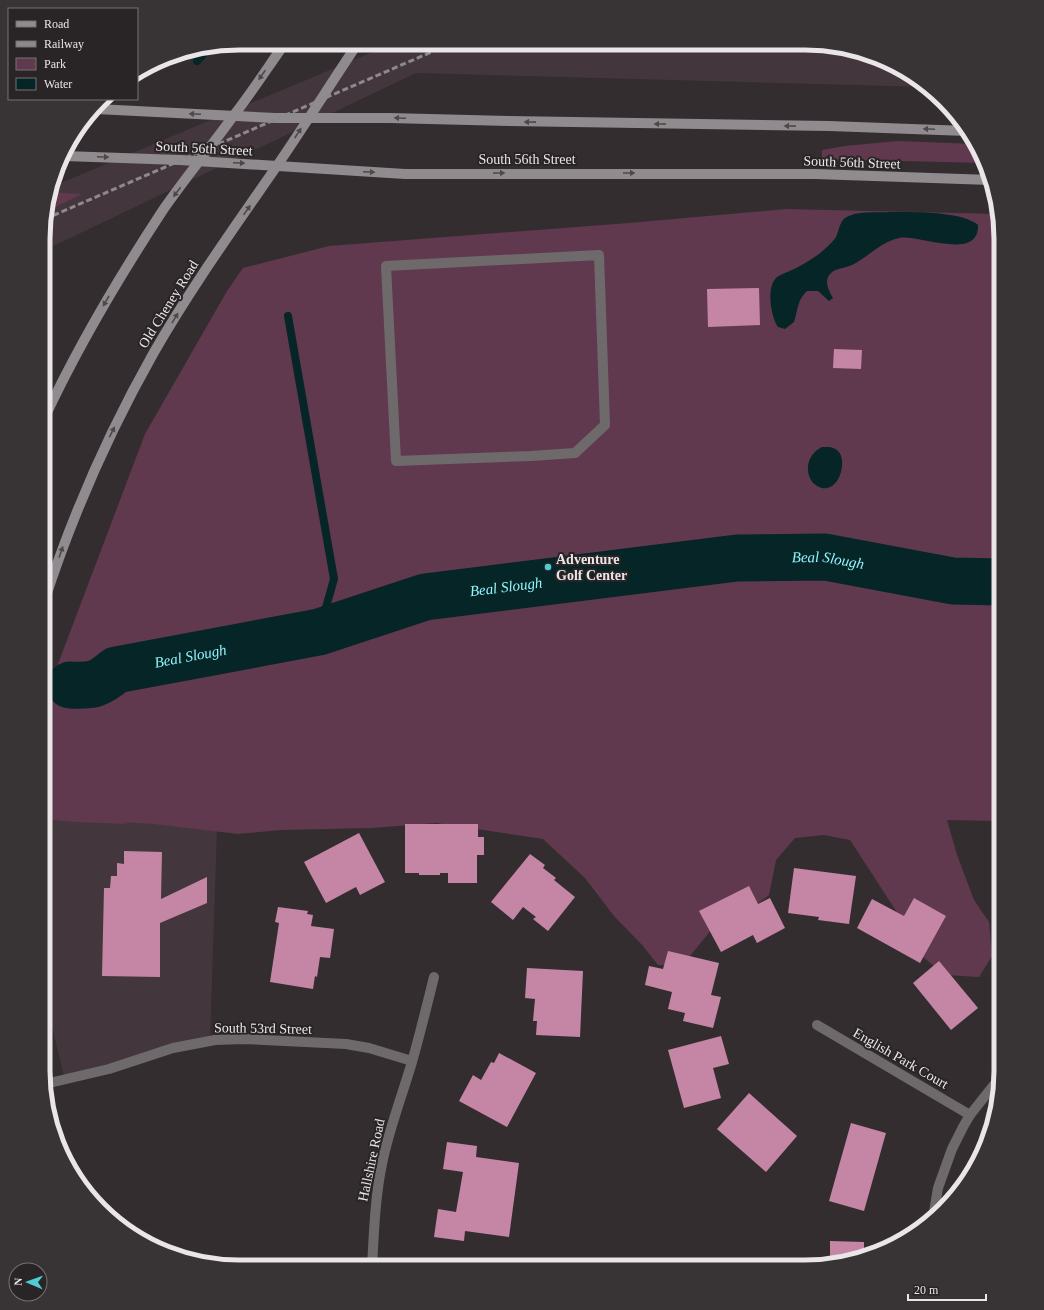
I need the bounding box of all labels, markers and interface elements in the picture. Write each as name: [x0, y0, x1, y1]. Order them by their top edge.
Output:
legend: [8, 8, 138, 100]
text: Road: [44, 17, 69, 31]
text: Railway: [44, 37, 84, 51]
text: Park: [44, 57, 66, 71]
one-way arrow: [258, 70, 266, 80]
text: Water: [44, 77, 72, 91]
one-way arrow: [189, 111, 201, 118]
one-way arrow: [393, 115, 406, 121]
one-way arrow: [524, 118, 536, 125]
one-way arrow: [654, 120, 666, 127]
one-way arrow: [783, 123, 796, 129]
one-way arrow: [923, 126, 935, 133]
one-way arrow: [295, 127, 302, 139]
street label: South 56th Street: [155, 138, 253, 159]
street label: South 56th Street: [478, 152, 576, 167]
street label: South 56th Street: [803, 153, 901, 172]
one-way arrow: [97, 154, 109, 161]
one-way arrow: [233, 160, 245, 167]
one-way arrow: [363, 168, 375, 175]
one-way arrow: [493, 170, 506, 176]
one-way arrow: [623, 170, 635, 177]
one-way arrow: [172, 187, 181, 198]
one-way arrow: [243, 205, 251, 215]
street label: Old Cheney Road: [135, 258, 201, 351]
one-way arrow: [103, 296, 110, 307]
one-way arrow: [171, 312, 178, 324]
one-way arrow: [109, 427, 115, 438]
one-way arrow: [59, 545, 65, 557]
water label: Beal Slough: [792, 549, 865, 572]
place label: Adventure Golf Center: [556, 552, 627, 583]
marker: Adventure Golf Center: [543, 562, 553, 572]
water label: Beal Slough: [469, 574, 543, 599]
water label: Beal Slough: [153, 641, 228, 671]
street label: South 53rd Street: [214, 1020, 312, 1037]
street label: English Park Court: [851, 1025, 951, 1092]
street label: Hallshire Road: [355, 1117, 388, 1203]
north arrow: [8, 1262, 48, 1302]
scale bar: [908, 1276, 986, 1302]
text: N: [12, 1277, 24, 1286]
text: 20 m: [914, 1283, 939, 1297]

